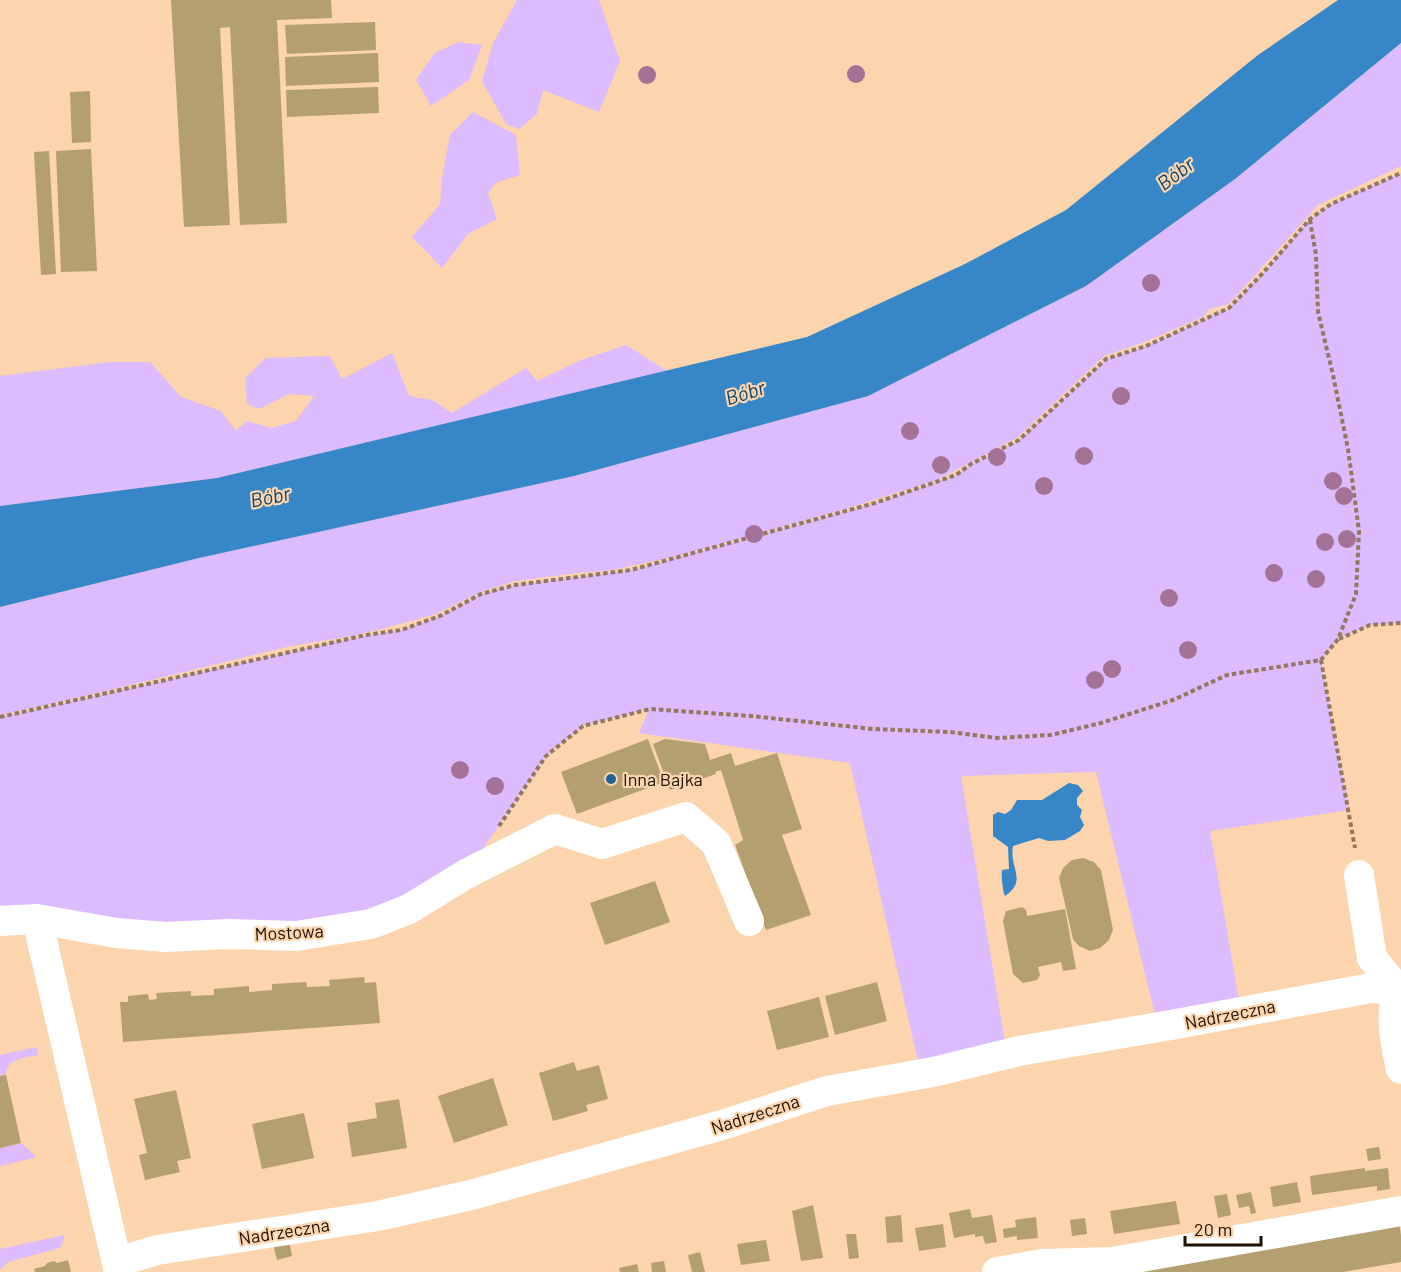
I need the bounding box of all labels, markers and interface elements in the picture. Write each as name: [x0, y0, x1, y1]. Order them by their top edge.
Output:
water label: Bóbr: [1152, 151, 1199, 195]
water label: Bóbr: [722, 374, 769, 409]
water label: Bóbr: [248, 480, 293, 512]
place label: Inna Bajka: [623, 768, 703, 790]
marker: Inna Bajka: [604, 772, 618, 786]
street label: Mostowa: [254, 919, 324, 945]
street label: Nadrzeczna: [1183, 994, 1277, 1034]
street label: Nadrzeczna: [708, 1089, 802, 1139]
scale bar: [1185, 1209, 1262, 1247]
street label: Nadrzeczna: [237, 1213, 331, 1249]
text: 20 m: [1194, 1218, 1232, 1240]

